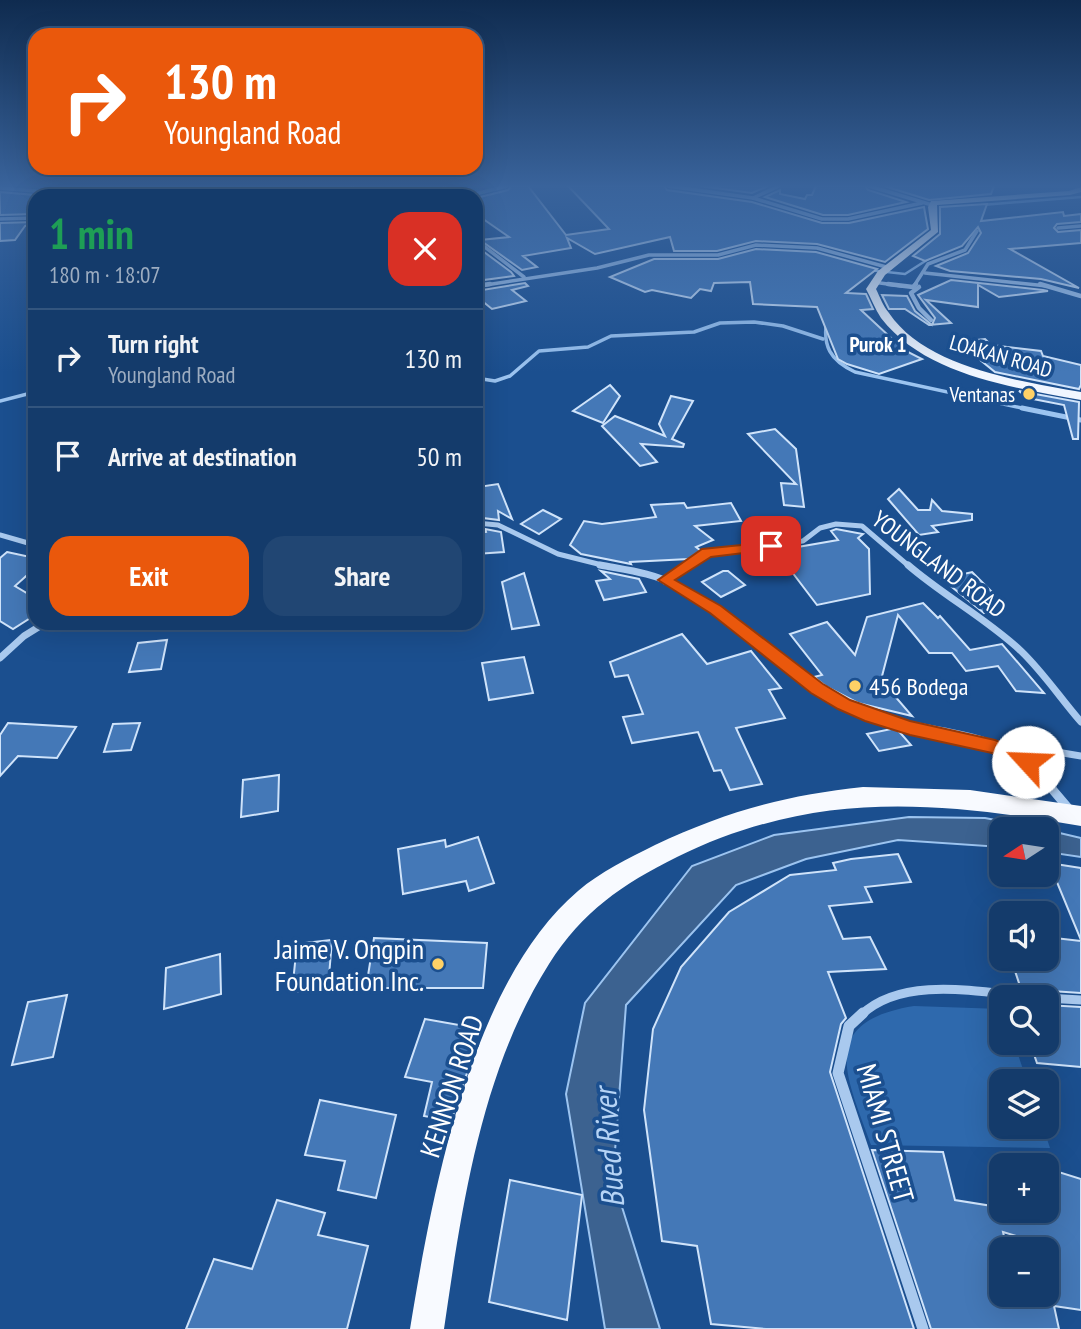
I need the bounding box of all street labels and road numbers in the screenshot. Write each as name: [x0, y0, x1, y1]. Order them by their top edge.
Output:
street label: LOAKAN ROAD: [947, 328, 1055, 384]
street label: YOUNGLAND ROAD: [866, 503, 1012, 625]
street label: KENNON ROAD: [411, 1010, 491, 1162]
street label: MIAMI STREET: [849, 1059, 924, 1207]

